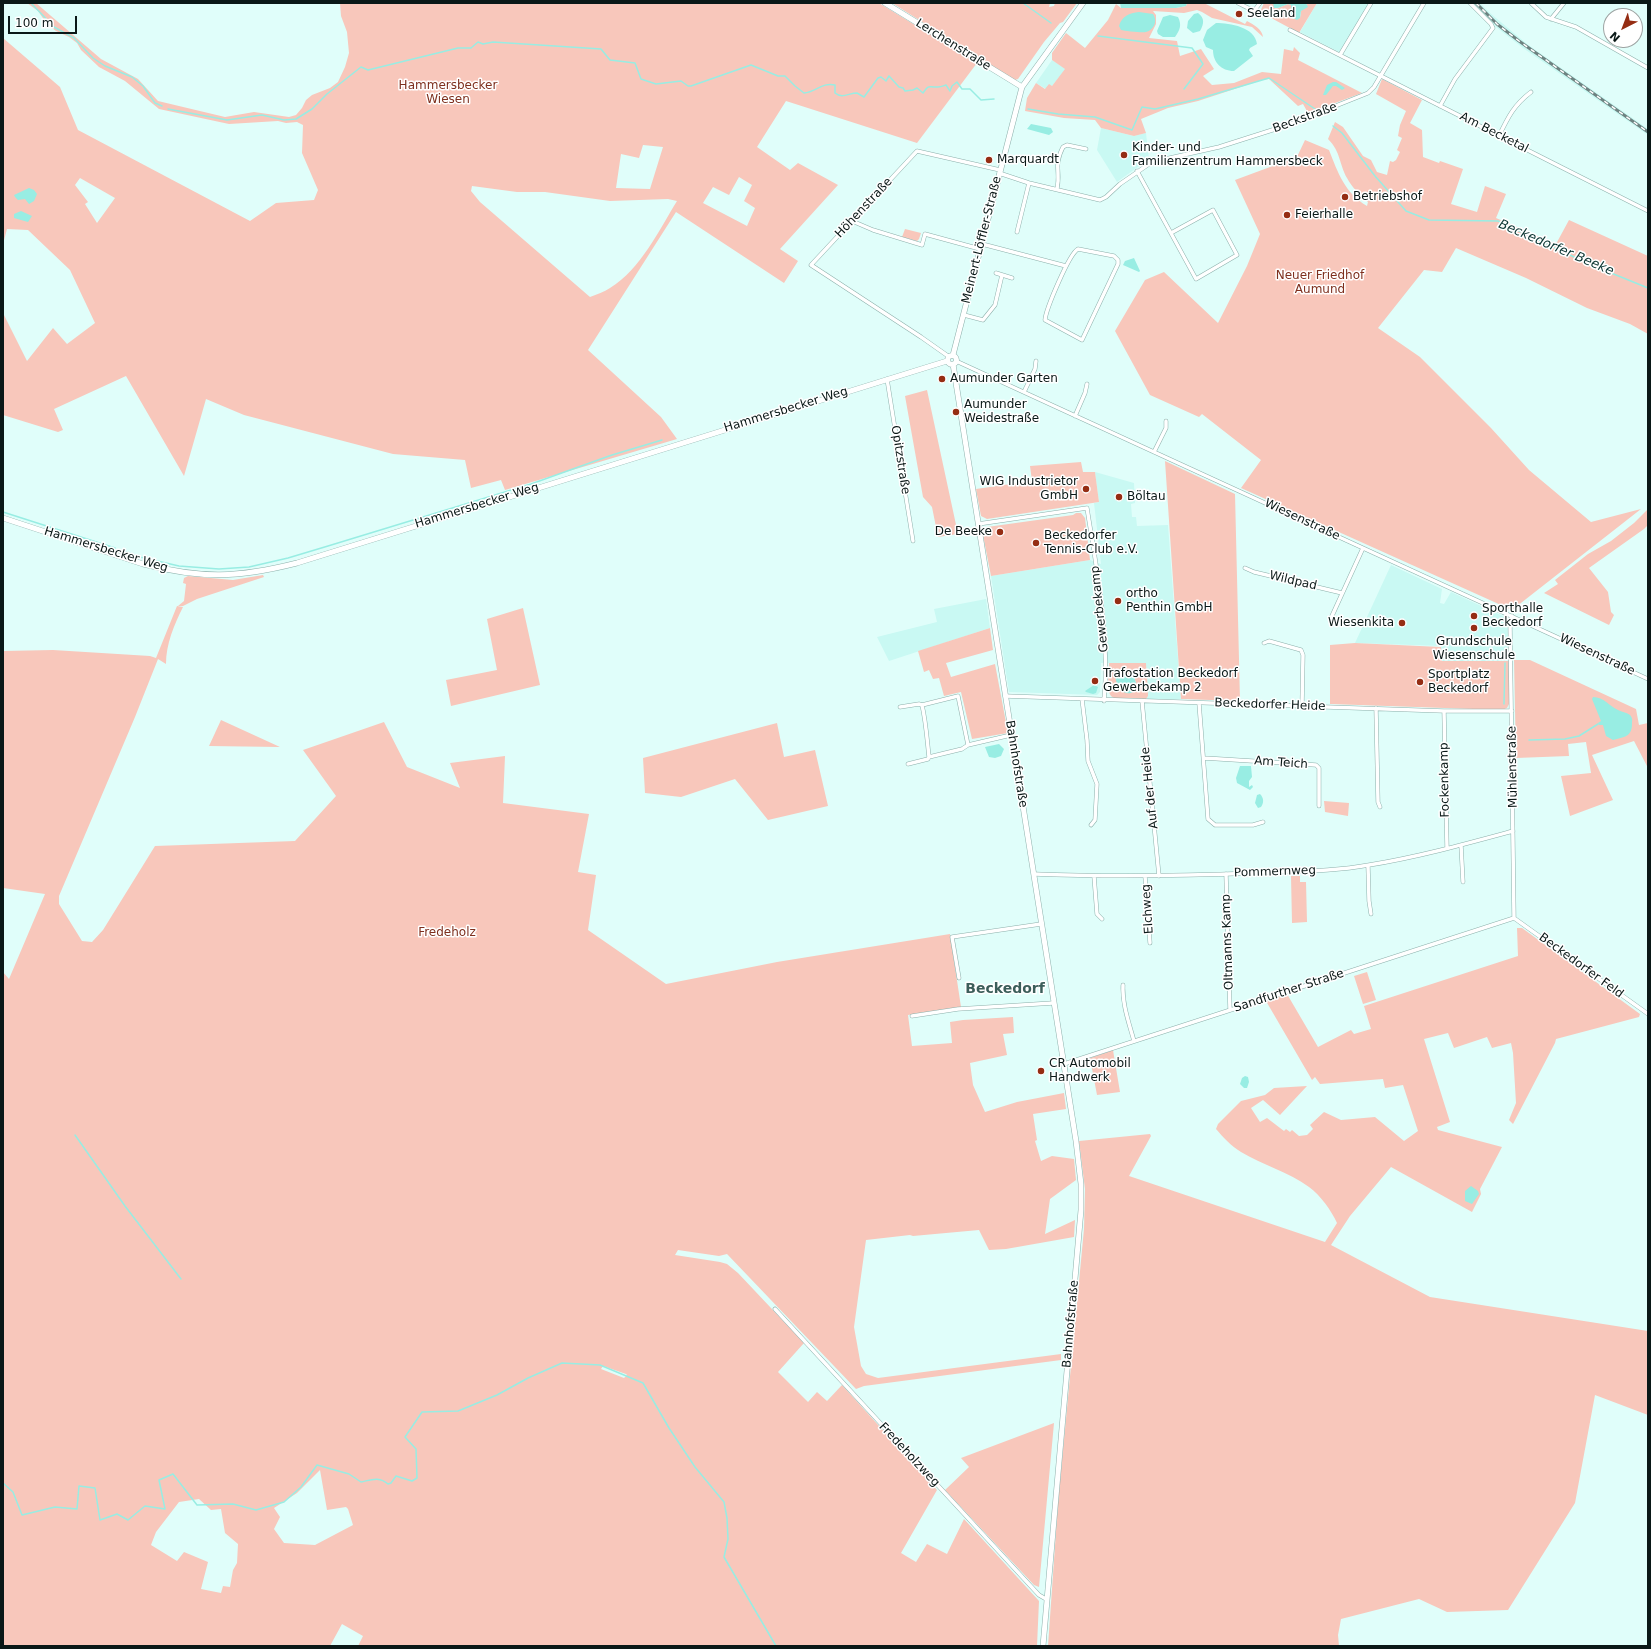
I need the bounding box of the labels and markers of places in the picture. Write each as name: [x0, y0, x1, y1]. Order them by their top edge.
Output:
place label: Seeland: [1247, 7, 1295, 21]
marker: Seeland: [1234, 9, 1244, 19]
place label: Kinder- und Familienzentrum Hammersbeck: [1132, 141, 1323, 169]
marker: Kinder- und Familienzentrum Hammersbeck: [1119, 150, 1129, 160]
place label: Marquardt: [997, 153, 1059, 167]
marker: Marquardt: [984, 155, 994, 165]
place label: Betriebshof: [1353, 190, 1422, 204]
marker: Betriebshof: [1340, 192, 1350, 202]
place label: Feierhalle: [1295, 208, 1353, 222]
marker: Feierhalle: [1282, 210, 1292, 220]
place label: Aumunder Garten: [950, 372, 1058, 386]
marker: Aumunder Garten: [937, 374, 947, 384]
place label: Aumunder Weidestraße: [964, 398, 1039, 426]
marker: Aumunder Weidestraße: [951, 407, 961, 417]
place label: WIG Industrietor GmbH: [980, 475, 1078, 503]
marker: WIG Industrietor GmbH: [1081, 484, 1091, 494]
place label: Böltau: [1127, 490, 1166, 504]
marker: Böltau: [1114, 492, 1124, 502]
place label: De Beeke: [935, 525, 992, 539]
marker: De Beeke: [995, 527, 1005, 537]
place label: Beckedorfer Tennis-Club e.V.: [1044, 529, 1138, 557]
marker: Beckedorfer Tennis-Club e.V.: [1031, 538, 1041, 548]
place label: ortho Penthin GmbH: [1126, 587, 1212, 615]
marker: ortho Penthin GmbH: [1113, 596, 1123, 606]
place label: Sporthalle Beckedorf: [1482, 602, 1543, 630]
marker: Sporthalle Beckedorf: [1469, 611, 1479, 621]
place label: Wiesenkita: [1328, 616, 1394, 630]
marker: Wiesenkita: [1397, 618, 1407, 628]
marker: Grundschule Wiesenschule: [1469, 623, 1479, 633]
place label: Grundschule Wiesenschule: [1433, 635, 1515, 663]
place label: Trafostation Beckedorf Gewerbekamp 2: [1103, 667, 1238, 695]
place label: Sportplatz Beckedorf: [1428, 668, 1490, 696]
marker: Trafostation Beckedorf Gewerbekamp 2: [1090, 676, 1100, 686]
marker: Sportplatz Beckedorf: [1415, 677, 1425, 687]
place label: CR Automobil Handwerk: [1049, 1057, 1131, 1085]
marker: CR Automobil Handwerk: [1036, 1066, 1046, 1076]

